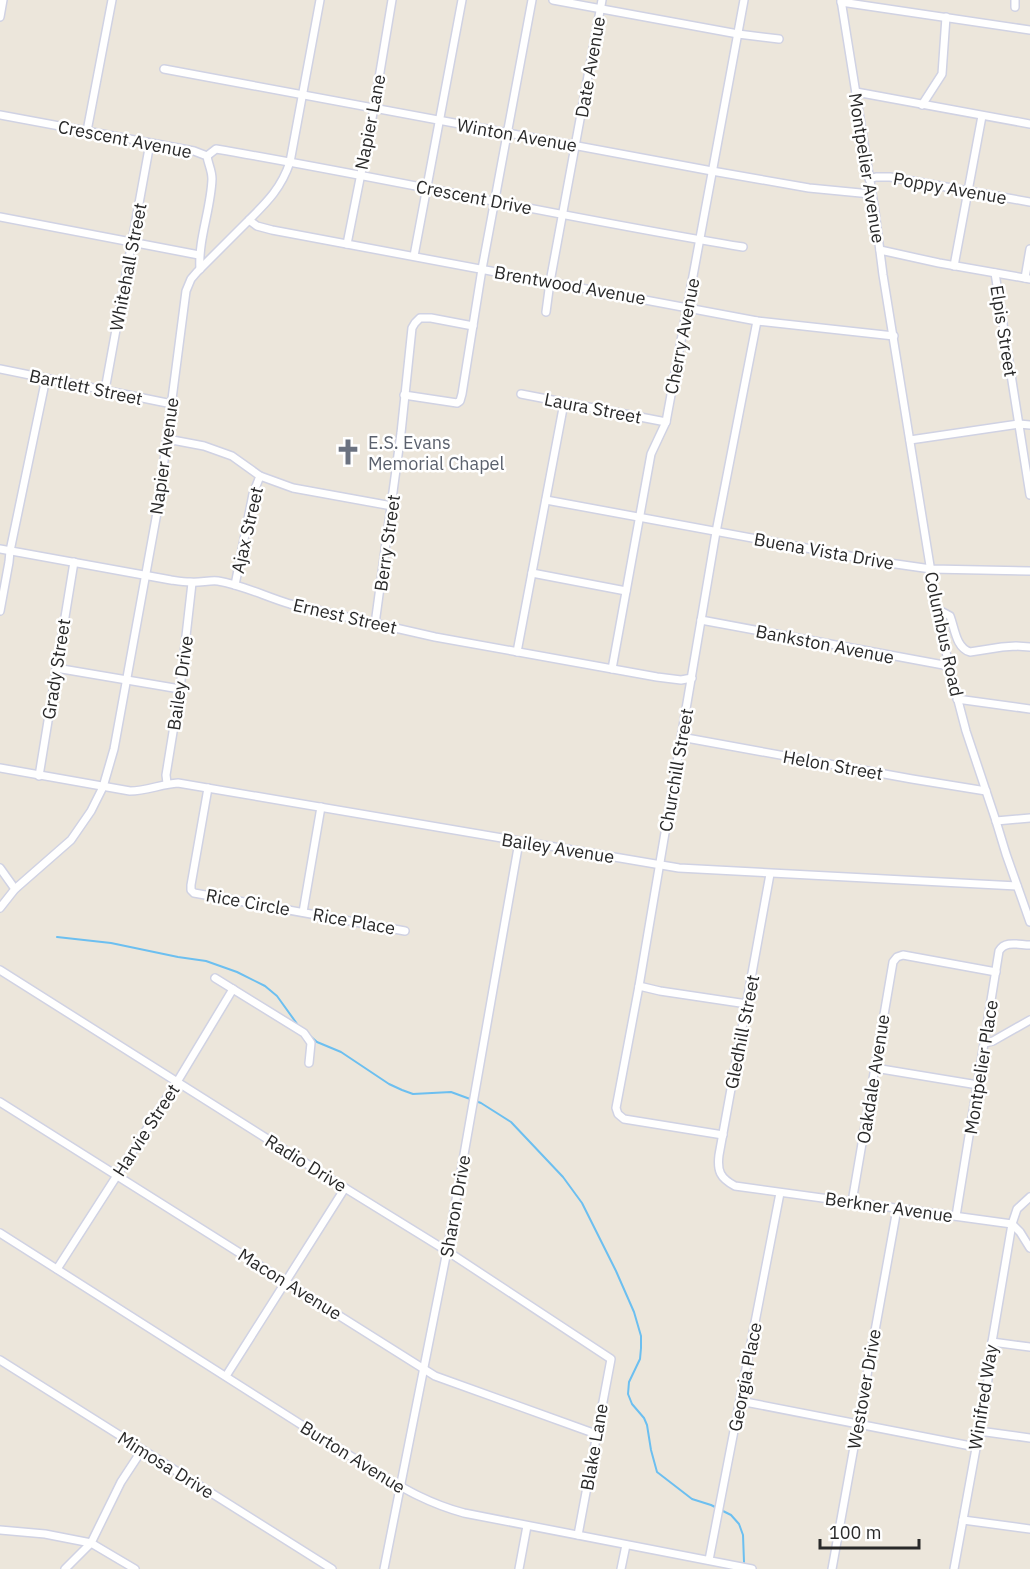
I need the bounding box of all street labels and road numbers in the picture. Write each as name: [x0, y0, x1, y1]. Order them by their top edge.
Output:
street label: Date Avenue: [570, 15, 610, 119]
street label: Napier Lane: [349, 72, 391, 172]
street label: Montpelier Avenue: [844, 91, 890, 245]
street label: Winton Avenue: [455, 113, 579, 157]
street label: Crescent Avenue: [56, 115, 194, 163]
street label: Poppy Avenue: [891, 167, 1009, 209]
street label: Crescent Drive: [414, 174, 534, 220]
street label: Whitehall Street: [104, 201, 152, 333]
street label: Brentwood Avenue: [492, 260, 648, 310]
street label: Cherry Avenue: [659, 276, 705, 396]
street label: Elpis Street: [985, 283, 1023, 379]
street label: Bartlett Street: [27, 364, 145, 410]
street label: Laura Street: [542, 387, 644, 429]
street label: Napier Avenue: [144, 396, 184, 516]
street label: Ajax Street: [226, 484, 268, 576]
street label: Berry Street: [369, 493, 405, 593]
street label: Buena Vista Drive: [752, 527, 896, 575]
street label: Columbus Road: [920, 569, 968, 699]
street label: Ernest Street: [291, 593, 399, 639]
street label: Grady Street: [37, 617, 75, 721]
street label: Bankston Avenue: [754, 619, 896, 669]
street label: Bailey Drive: [162, 634, 198, 732]
street label: Churchill Street: [654, 706, 698, 834]
street label: Helon Street: [781, 745, 885, 785]
street label: Bailey Avenue: [500, 828, 616, 868]
street label: Rice Circle: [204, 883, 292, 921]
street label: Rice Place: [311, 902, 397, 940]
street label: Gledhill Street: [720, 973, 764, 1091]
street label: Montpelier Place: [959, 998, 1003, 1136]
street label: Oakdale Avenue: [851, 1013, 895, 1145]
street label: Harvie Street: [107, 1079, 185, 1181]
street label: Radio Drive: [261, 1129, 351, 1197]
street label: Sharon Drive: [435, 1153, 475, 1259]
street label: Berkner Avenue: [824, 1187, 954, 1227]
street label: Macon Avenue: [234, 1243, 346, 1325]
street label: Georgia Place: [723, 1320, 767, 1434]
street label: Westover Drive: [842, 1327, 886, 1451]
street label: Winifred Way: [963, 1343, 1003, 1451]
street label: Blake Lane: [575, 1401, 613, 1492]
street label: Burton Avenue: [296, 1416, 410, 1498]
street label: Mimosa Drive: [114, 1426, 219, 1504]

